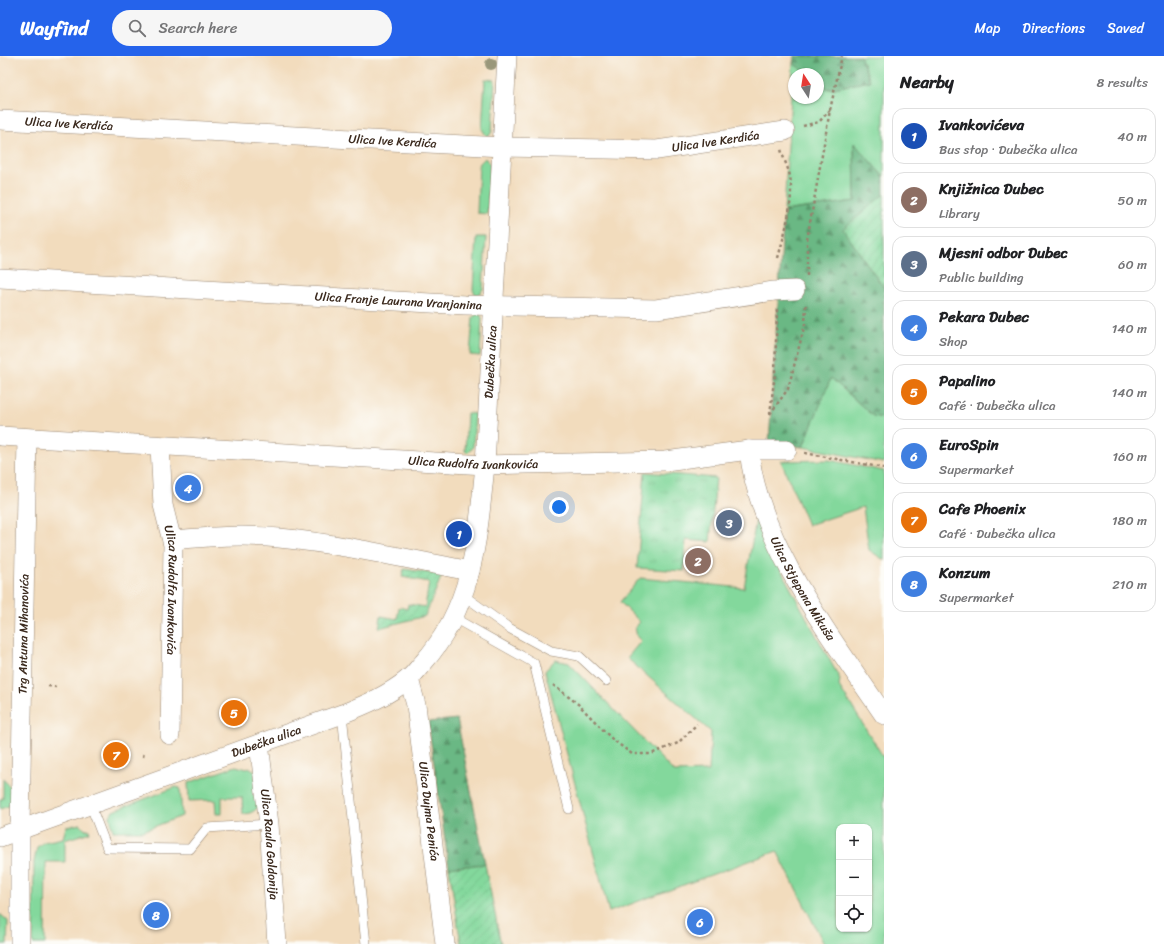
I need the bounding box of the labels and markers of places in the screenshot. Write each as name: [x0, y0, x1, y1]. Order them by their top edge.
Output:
pin: 4: [175, 473, 201, 503]
pin: 3: [716, 508, 742, 538]
pin: 1: [446, 519, 472, 549]
pin: 2: [685, 546, 711, 576]
pin: 5: [221, 698, 247, 728]
pin: 7: [103, 740, 129, 770]
pin: 8: [143, 900, 169, 930]
pin: 6: [687, 907, 713, 937]

